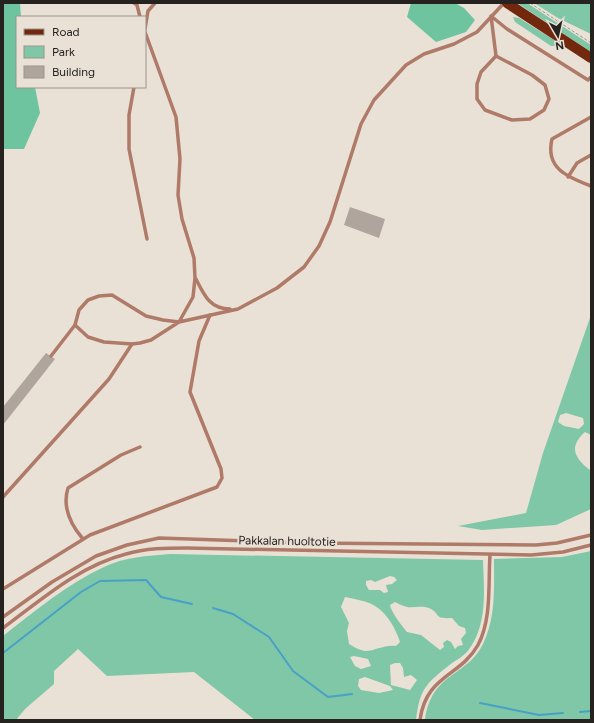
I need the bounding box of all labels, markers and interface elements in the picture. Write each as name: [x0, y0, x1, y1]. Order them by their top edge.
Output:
legend: [16, 16, 146, 88]
north arrow: [538, 16, 578, 56]
text: Road: [52, 25, 80, 39]
text: N: [554, 38, 565, 52]
text: Park: [52, 45, 75, 59]
text: Building: [52, 65, 95, 79]
street label: Pakkalan huoltotie: [238, 533, 336, 549]

